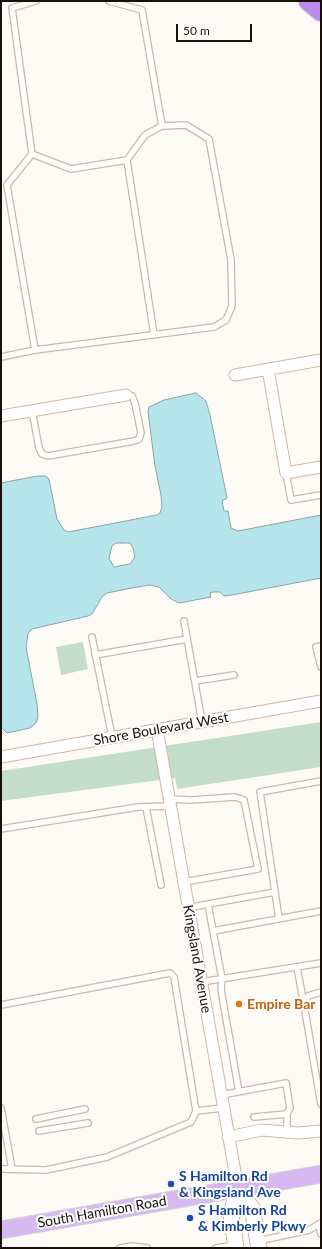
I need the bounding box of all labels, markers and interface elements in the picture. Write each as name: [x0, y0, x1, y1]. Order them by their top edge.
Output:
scale bar: [178, 16, 254, 42]
text: 50 m: [183, 23, 210, 38]
street label: Shore Boulevard West: [92, 709, 230, 749]
street label: Kingsland Avenue: [179, 904, 215, 1014]
place label: Empire Bar: [247, 996, 315, 1012]
marker: Empire Bar: [234, 999, 244, 1009]
place label: S Hamilton Rd & Kingsland Ave: [179, 1168, 281, 1200]
marker: S Hamilton Rd & Kingsland Ave: [166, 1179, 176, 1189]
street label: South Hamilton Road: [36, 1192, 168, 1232]
place label: S Hamilton Rd & Kimberly Pkwy: [198, 1202, 306, 1234]
marker: S Hamilton Rd & Kimberly Pkwy: [185, 1213, 195, 1223]

